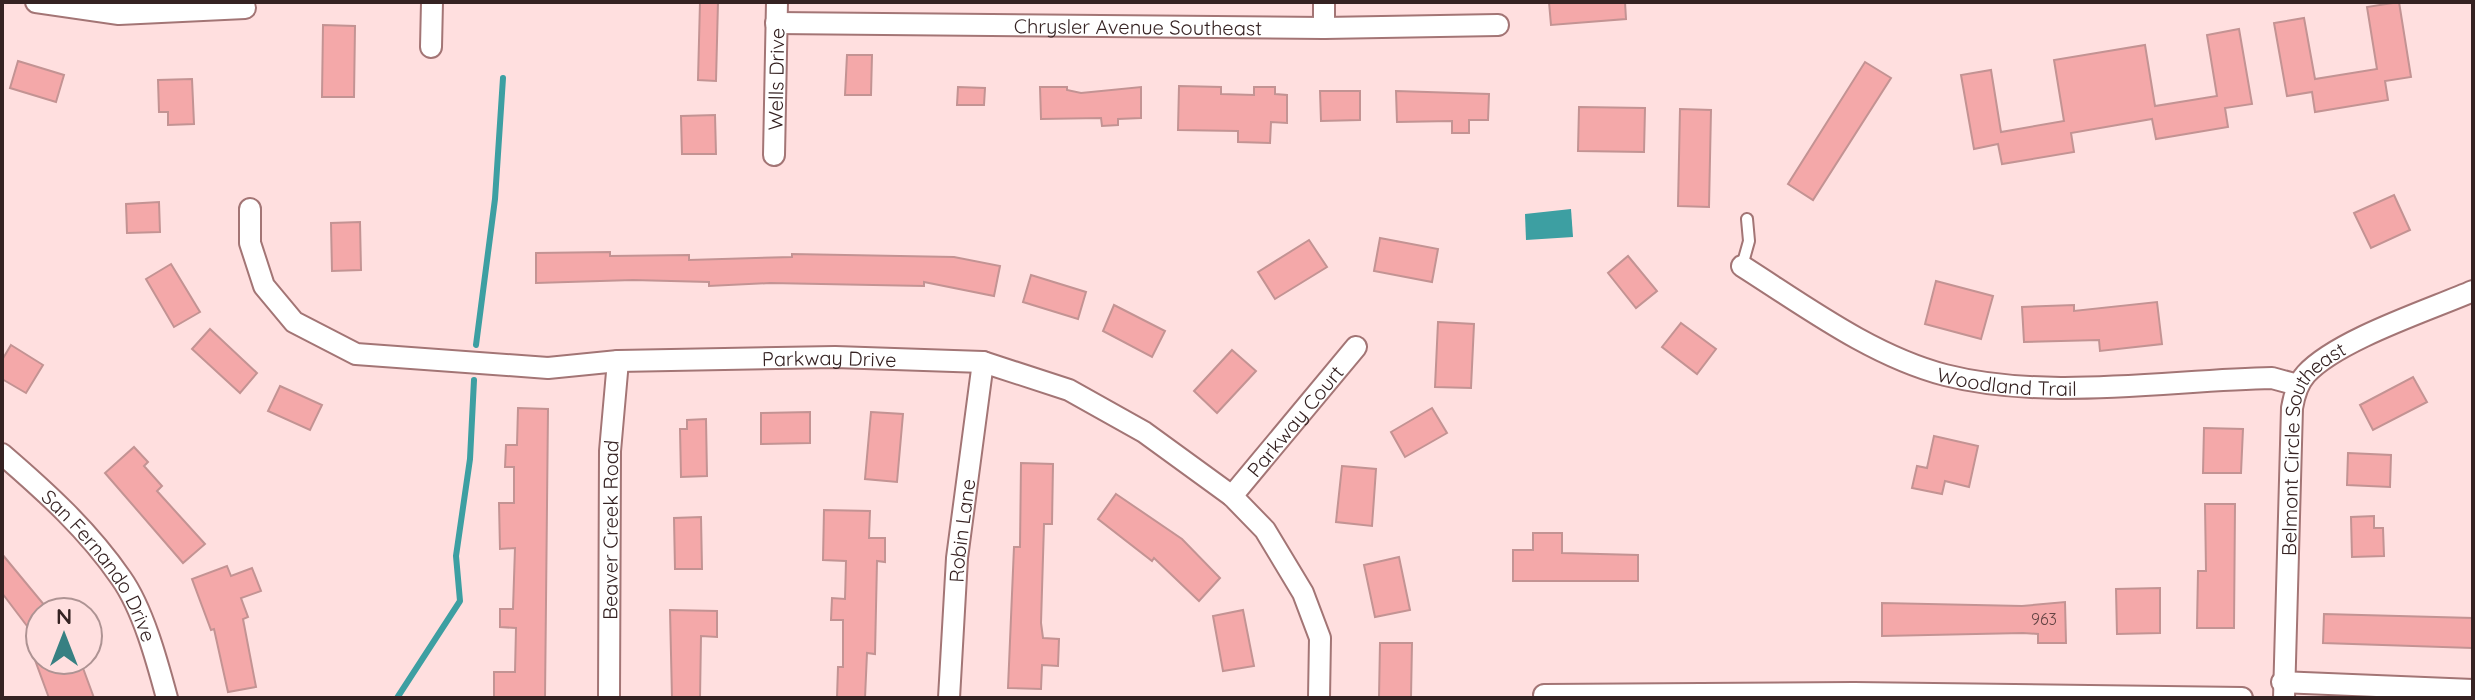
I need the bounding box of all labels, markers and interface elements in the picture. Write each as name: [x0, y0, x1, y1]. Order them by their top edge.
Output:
street label: Chrysler Avenue Southeast: [1014, 13, 1262, 40]
street label: Wells Drive: [762, 27, 789, 131]
street label: Belmont Circle Southeast: [2275, 336, 2350, 556]
street label: Parkway Drive: [762, 344, 897, 372]
street label: Parkway Court: [1241, 360, 1348, 482]
street label: Woodland Trail: [1934, 361, 2077, 400]
street label: Beaver Creek Road: [597, 439, 623, 620]
street label: Robin Lane: [943, 477, 980, 583]
street label: San Fernando Drive: [37, 484, 162, 645]
north arrow: [24, 596, 104, 676]
text: N: [56, 602, 72, 630]
house number: 963: [2031, 609, 2057, 629]

